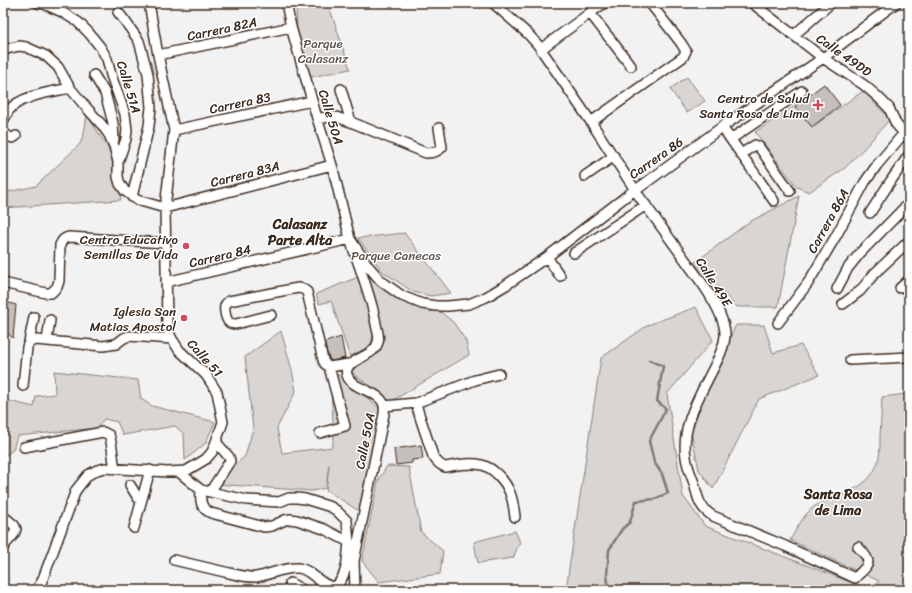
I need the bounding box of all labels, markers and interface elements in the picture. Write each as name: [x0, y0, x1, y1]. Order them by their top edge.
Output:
street label: Carrera 82A: [185, 10, 259, 48]
street label: Calle 49DD: [811, 27, 877, 83]
park label: Parque Calasanz: [298, 32, 349, 70]
street label: Calle 51A: [110, 58, 148, 116]
street label: Carrera 83: [207, 85, 273, 121]
street label: Calle 50A: [312, 86, 350, 148]
place label: Centro de Salud Santa Rosa de Lima: [699, 87, 810, 125]
marker: Centro de Salud Santa Rosa de Lima: [812, 99, 824, 111]
street label: Carrera 86: [624, 131, 688, 185]
street label: Carrera 83A: [208, 154, 282, 194]
street label: Carrera 86A: [801, 184, 855, 258]
district label: Calasanz Parte Alta: [268, 212, 333, 253]
place label: Centro Educativo Semillas De Vida: [80, 228, 179, 266]
street label: Carrera 84: [187, 238, 253, 274]
marker: Centro Educativo Semillas De Vida: [181, 241, 191, 251]
park label: Parque Canecas: [351, 244, 441, 267]
street label: Calle 49E: [690, 252, 739, 312]
place label: Iglesia San Matias Apostol: [90, 300, 176, 338]
marker: Iglesia San Matias Apostol: [179, 313, 189, 323]
street label: Calle 51: [181, 333, 229, 383]
street label: Calle 50A: [348, 411, 382, 471]
district label: Santa Rosa de Lima: [803, 482, 872, 523]

